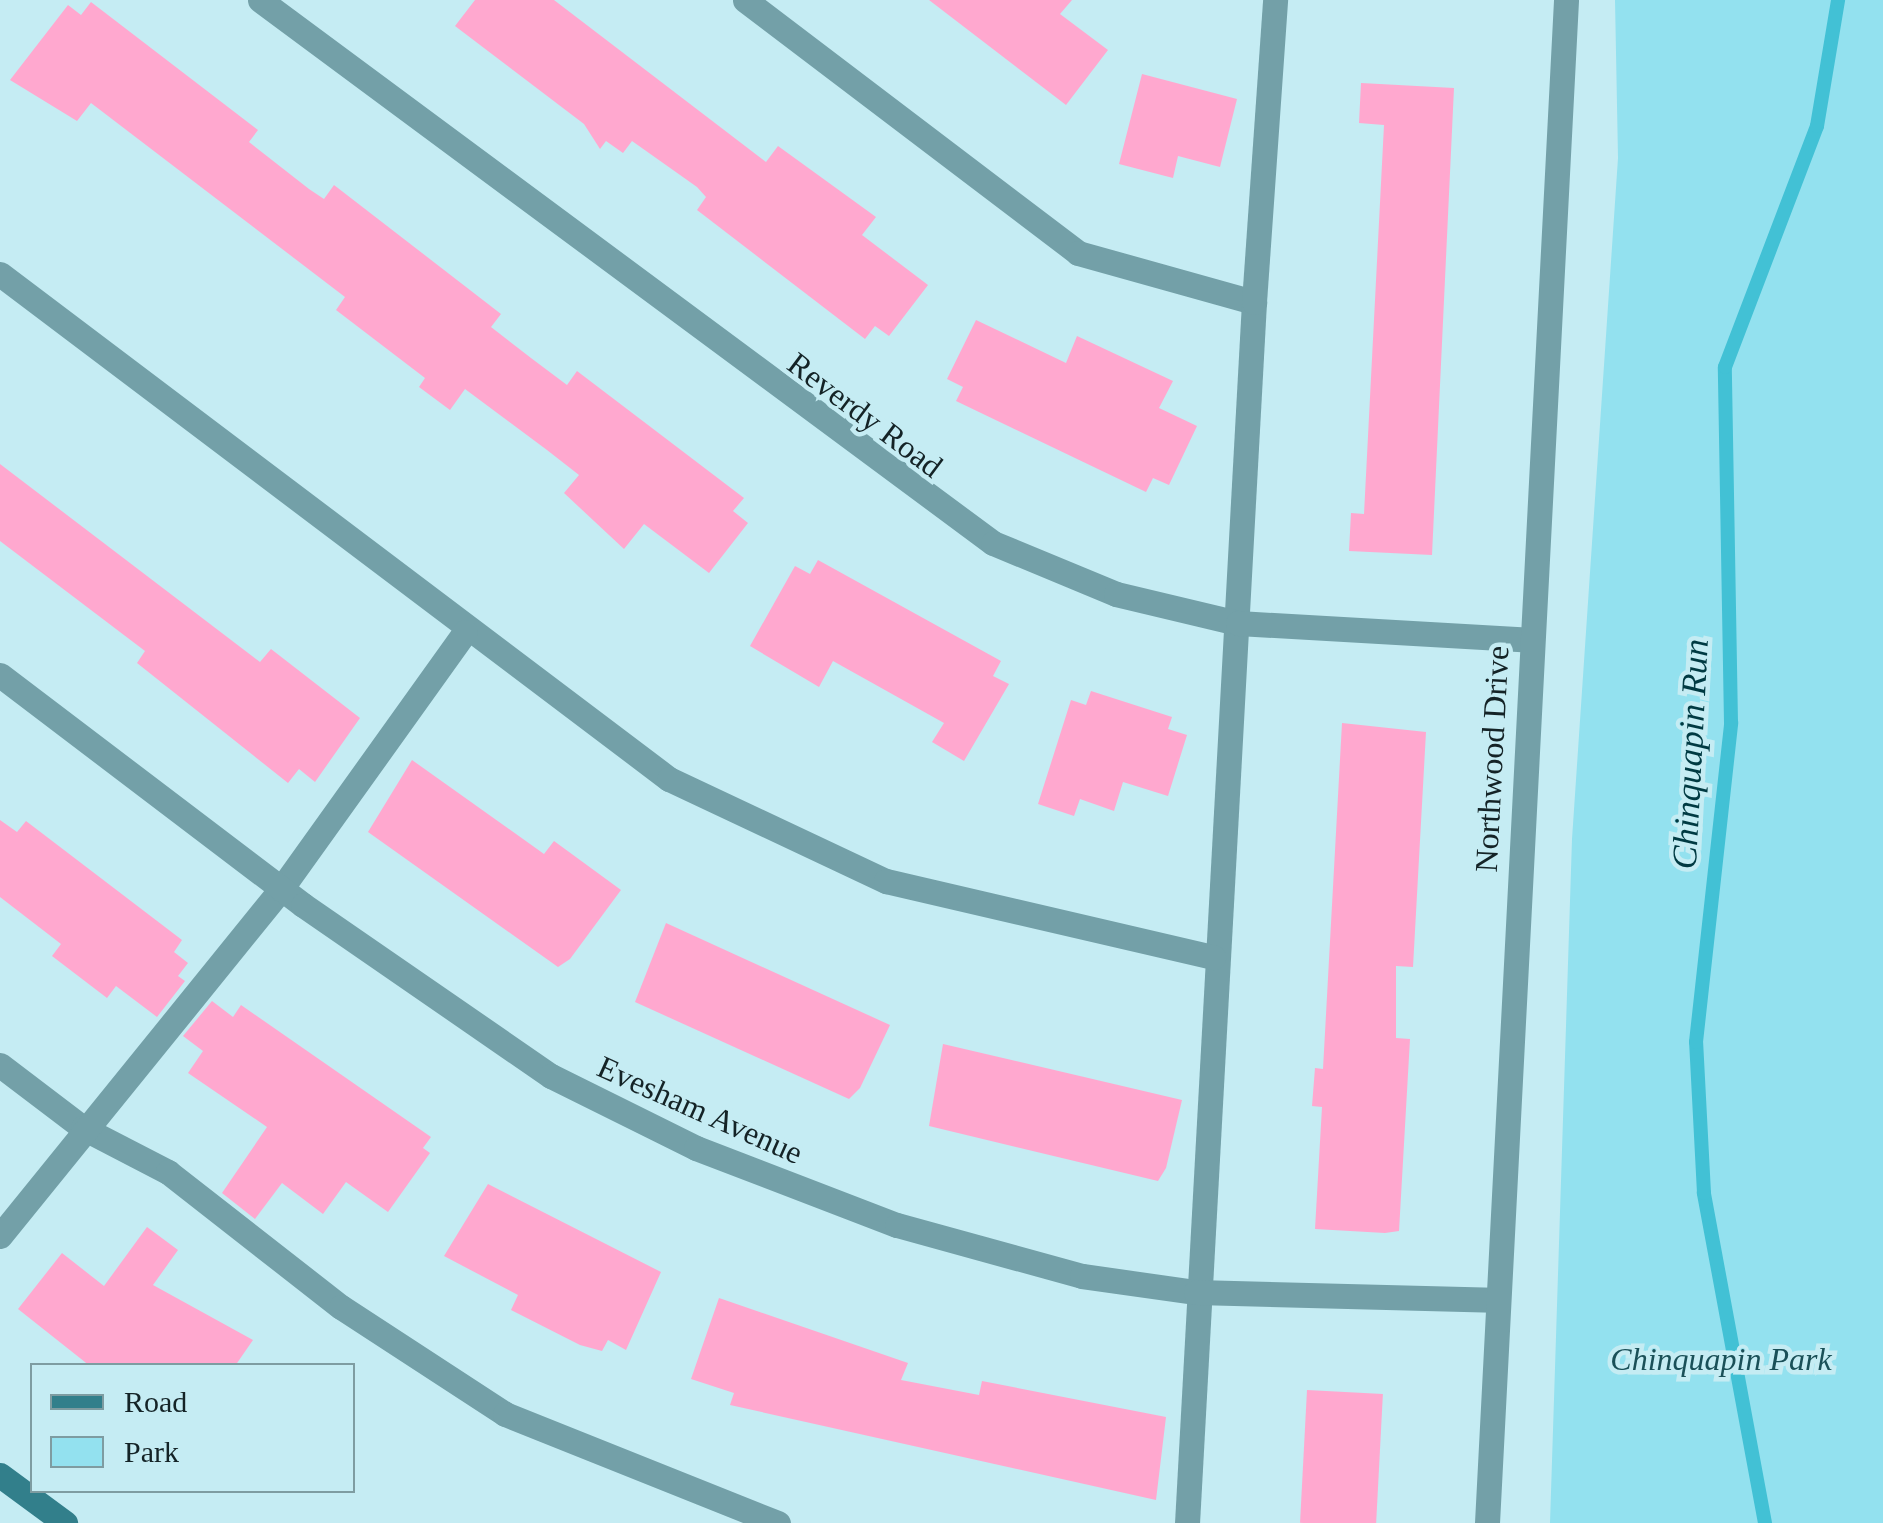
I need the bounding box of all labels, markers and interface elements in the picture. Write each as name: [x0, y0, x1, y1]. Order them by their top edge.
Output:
street label: Reverdy Road: [780, 344, 950, 486]
water label: Chinquapin Run: [1664, 638, 1718, 870]
street label: Northwood Drive: [1467, 645, 1517, 873]
street label: Evesham Avenue: [591, 1047, 809, 1173]
park label: Chinquapin Park: [1610, 1340, 1832, 1378]
legend: [30, 1363, 355, 1493]
text: Road: [124, 1385, 187, 1418]
text: Park: [124, 1435, 179, 1468]

